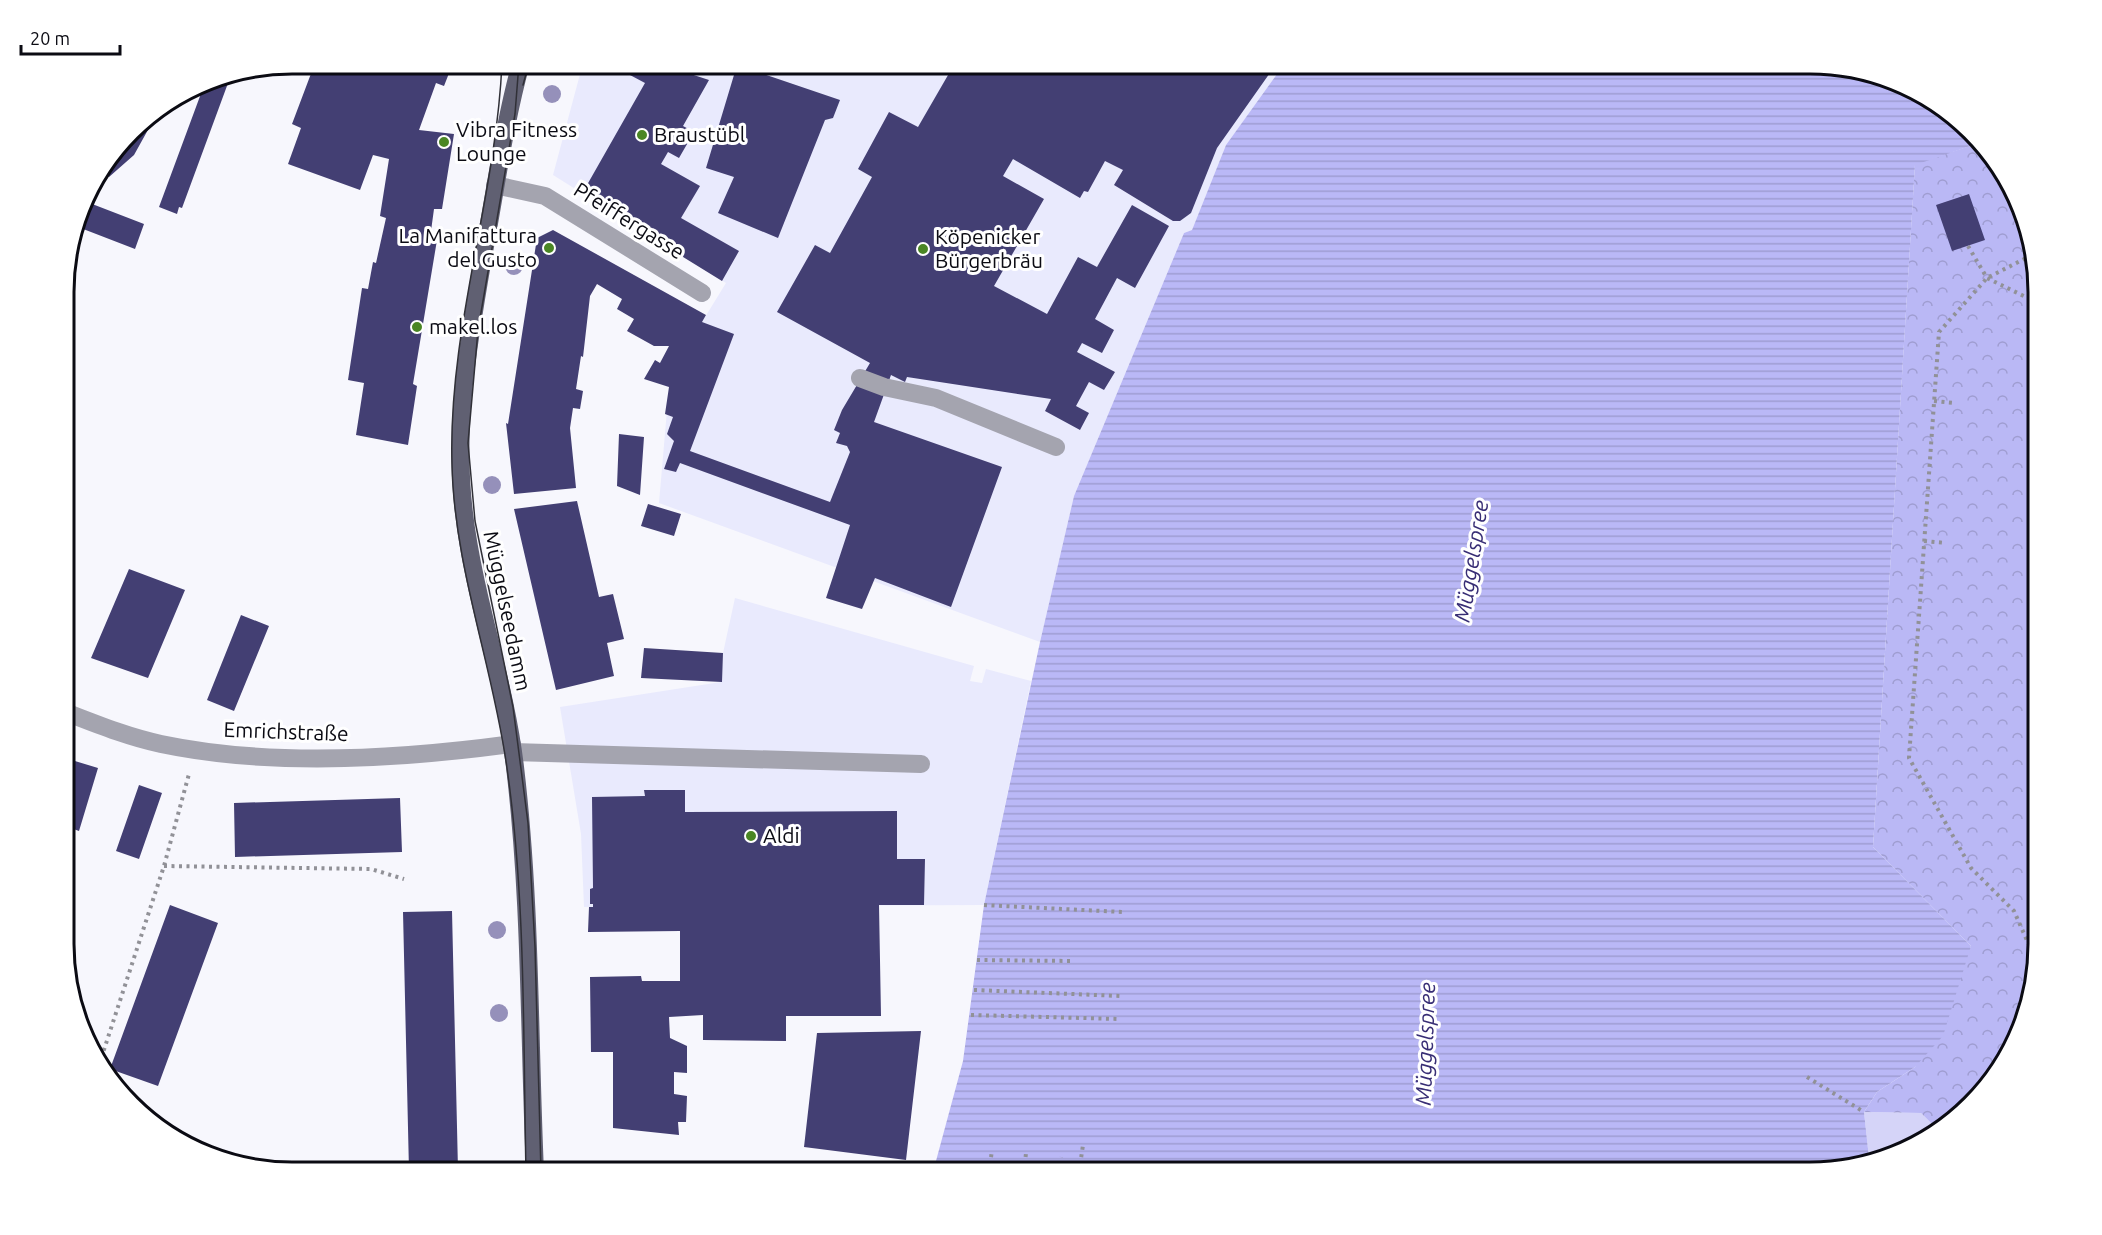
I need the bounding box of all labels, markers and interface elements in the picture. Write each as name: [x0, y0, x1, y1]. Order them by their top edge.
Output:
scale bar: [21, 18, 120, 56]
text: 20 m: [30, 28, 70, 48]
place label: Vibra Fitness Lounge: [456, 117, 577, 165]
place label: Braustübl: [654, 122, 745, 146]
marker: Braustübl: [635, 128, 649, 142]
marker: Vibra Fitness Lounge: [437, 135, 451, 149]
street label: Pfeiffergasse: [570, 177, 689, 264]
place label: La Manifattura del Gusto: [399, 223, 537, 271]
place label: Köpenicker Bürgerbräu: [935, 224, 1043, 272]
marker: La Manifattura del Gusto: [542, 241, 556, 255]
marker: Köpenicker Bürgerbräu: [916, 242, 930, 256]
place label: makel.los: [429, 314, 517, 338]
marker: makel.los: [410, 320, 424, 334]
water label: Müggelspree: [1449, 498, 1492, 624]
street label: Müggelseedamm: [479, 529, 537, 693]
street label: Emrichstraße: [223, 717, 349, 745]
place label: Aldi: [763, 823, 800, 847]
marker: Aldi: [744, 829, 758, 843]
water label: Müggelspree: [1410, 982, 1439, 1106]

